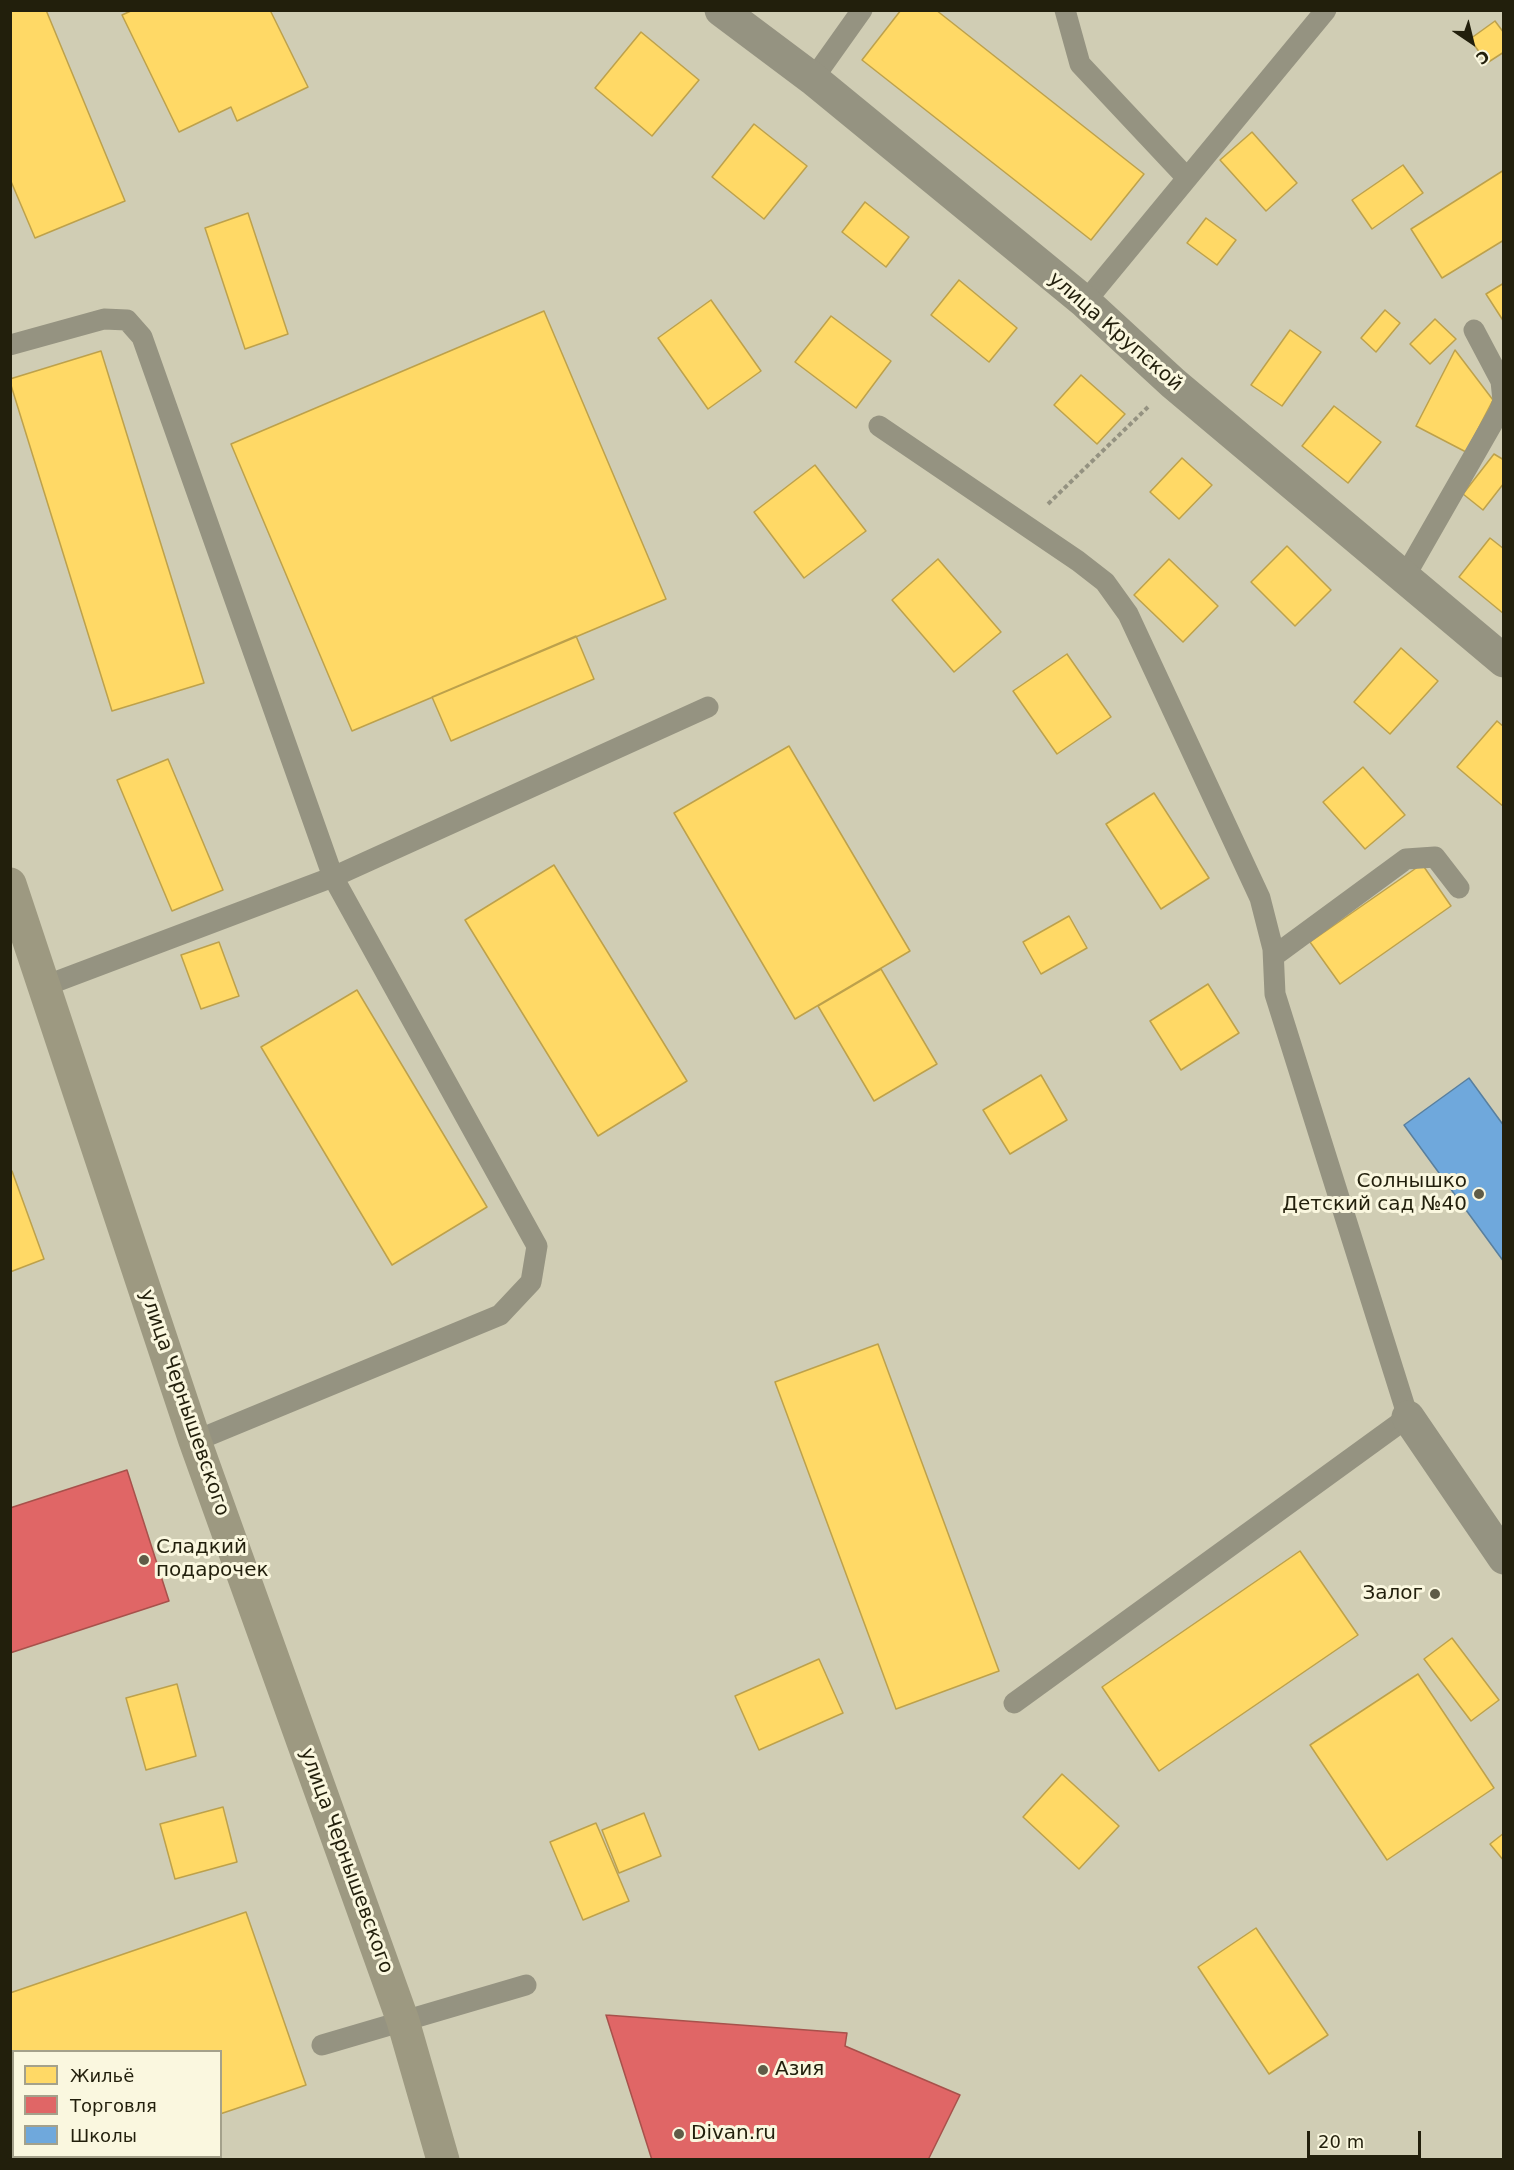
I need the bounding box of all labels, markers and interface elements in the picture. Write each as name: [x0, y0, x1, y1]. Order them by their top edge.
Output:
north arrow: [1442, 12, 1502, 72]
text: С: [1472, 46, 1493, 68]
street label: улица Крупской: [1043, 267, 1187, 397]
place label: Солнышко Детский сад №40: [1282, 1170, 1467, 1217]
marker: Солнышко Детский сад №40: [1472, 1187, 1486, 1201]
street label: улица Чернышевского: [134, 1287, 234, 1519]
place label: Сладкий подарочек: [156, 1536, 269, 1583]
marker: Сладкий подарочек: [137, 1553, 151, 1567]
place label: Залог: [1362, 1582, 1423, 1606]
marker: Залог: [1428, 1587, 1442, 1601]
street label: улица Чернышевского: [294, 1745, 398, 1977]
legend: [12, 2050, 222, 2158]
place label: Азия: [775, 2058, 824, 2082]
marker: Азия: [756, 2063, 770, 2077]
text: Жильё: [70, 2065, 134, 2086]
text: Торговля: [70, 2095, 157, 2116]
scale bar: [1310, 2119, 1424, 2157]
place label: Divan.ru: [691, 2122, 776, 2146]
text: Школы: [70, 2125, 137, 2146]
marker: Divan.ru: [672, 2127, 686, 2141]
text: 20 m: [1318, 2131, 1364, 2152]

